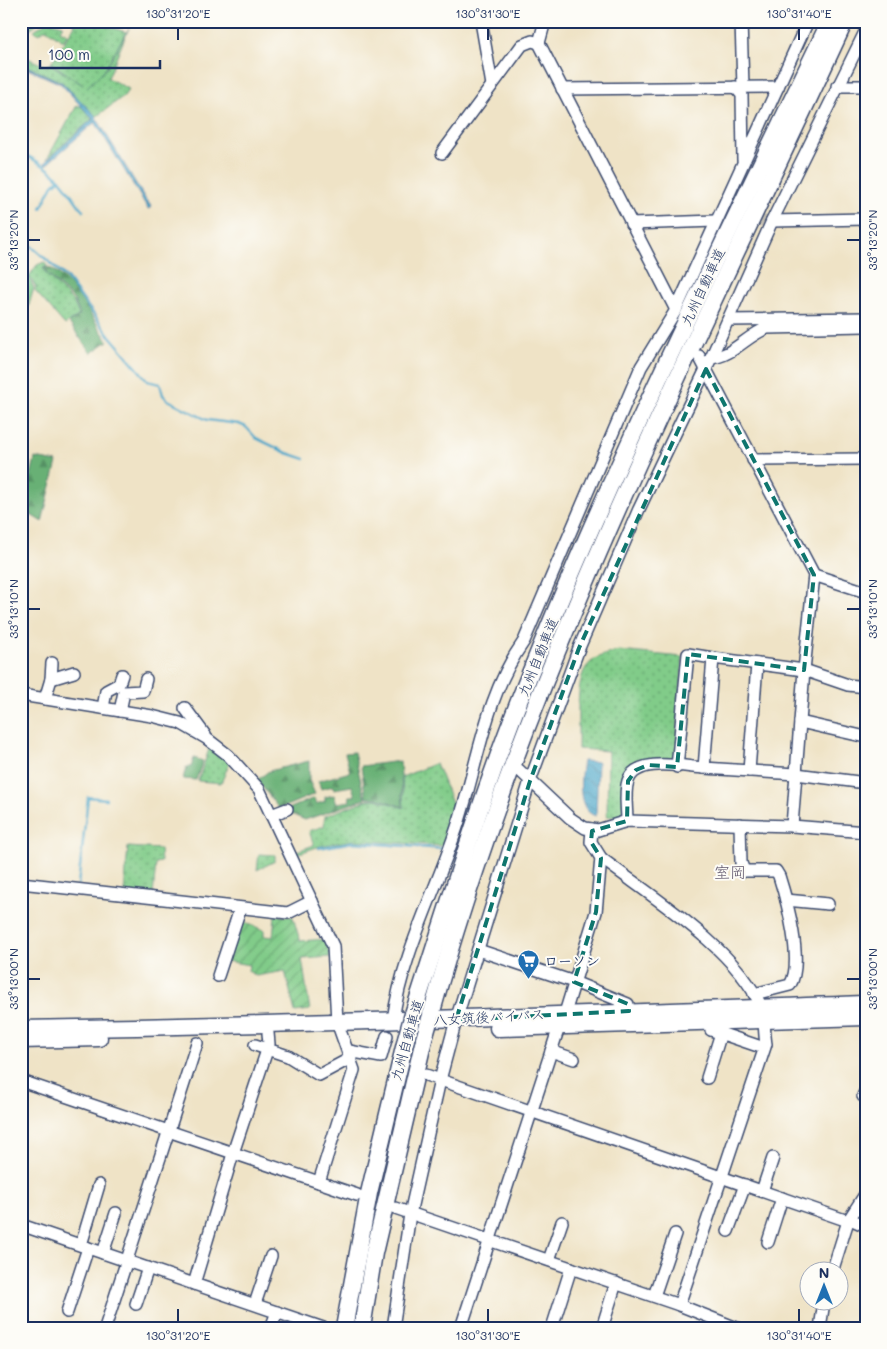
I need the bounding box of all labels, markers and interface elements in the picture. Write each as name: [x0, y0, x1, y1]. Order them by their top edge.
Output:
text: 130°31'20"E: [146, 5, 210, 21]
text: 130°31'30"E: [455, 5, 521, 21]
text: 130°31'40"E: [766, 5, 832, 21]
scale bar: [40, 38, 160, 70]
text: 100 m: [48, 44, 90, 64]
text: 33°13'20"N: [5, 210, 21, 270]
text: 33°13'20"N: [864, 210, 880, 270]
street label: 九州自動車道: [676, 245, 729, 329]
text: 33°13'10"N: [5, 579, 21, 639]
text: 33°13'10"N: [864, 579, 880, 639]
street label: 九州自動車道: [513, 614, 562, 699]
district label: 室岡: [714, 861, 746, 882]
text: 33°13'00"N: [5, 948, 21, 1010]
text: 33°13'00"N: [864, 948, 880, 1010]
supermarket icon: ローソン: [516, 949, 540, 980]
place label: ローソン: [544, 951, 600, 970]
street label: 九州自動車道: [386, 997, 427, 1083]
street label: 八女筑後バイパス: [433, 1004, 545, 1029]
north arrow: [800, 1262, 850, 1312]
text: N: [819, 1263, 829, 1282]
text: 130°31'20"E: [146, 1327, 210, 1343]
text: 130°31'30"E: [455, 1327, 521, 1343]
text: 130°31'40"E: [766, 1327, 832, 1343]

